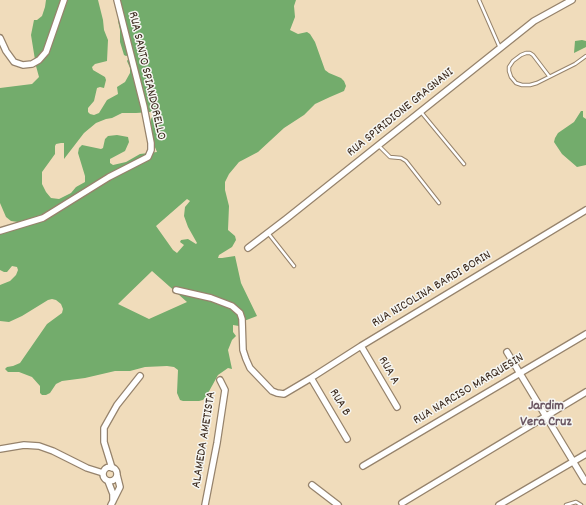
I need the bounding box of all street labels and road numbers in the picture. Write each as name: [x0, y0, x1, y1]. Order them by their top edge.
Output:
street label: RUA SANTO SPIANDORELLO: [124, 10, 168, 142]
street label: RUA SPIRIDIONE GRAGNANI: [345, 65, 457, 161]
street label: RUA NICOLINA BARDI BORIN: [369, 248, 495, 332]
street label: RUA NARCISO MARQUESIN: [411, 351, 527, 429]
street label: RUA A: [374, 354, 402, 388]
street label: RUA B: [325, 387, 353, 419]
street label: ALAMEDA AMETISTA: [190, 391, 220, 489]

